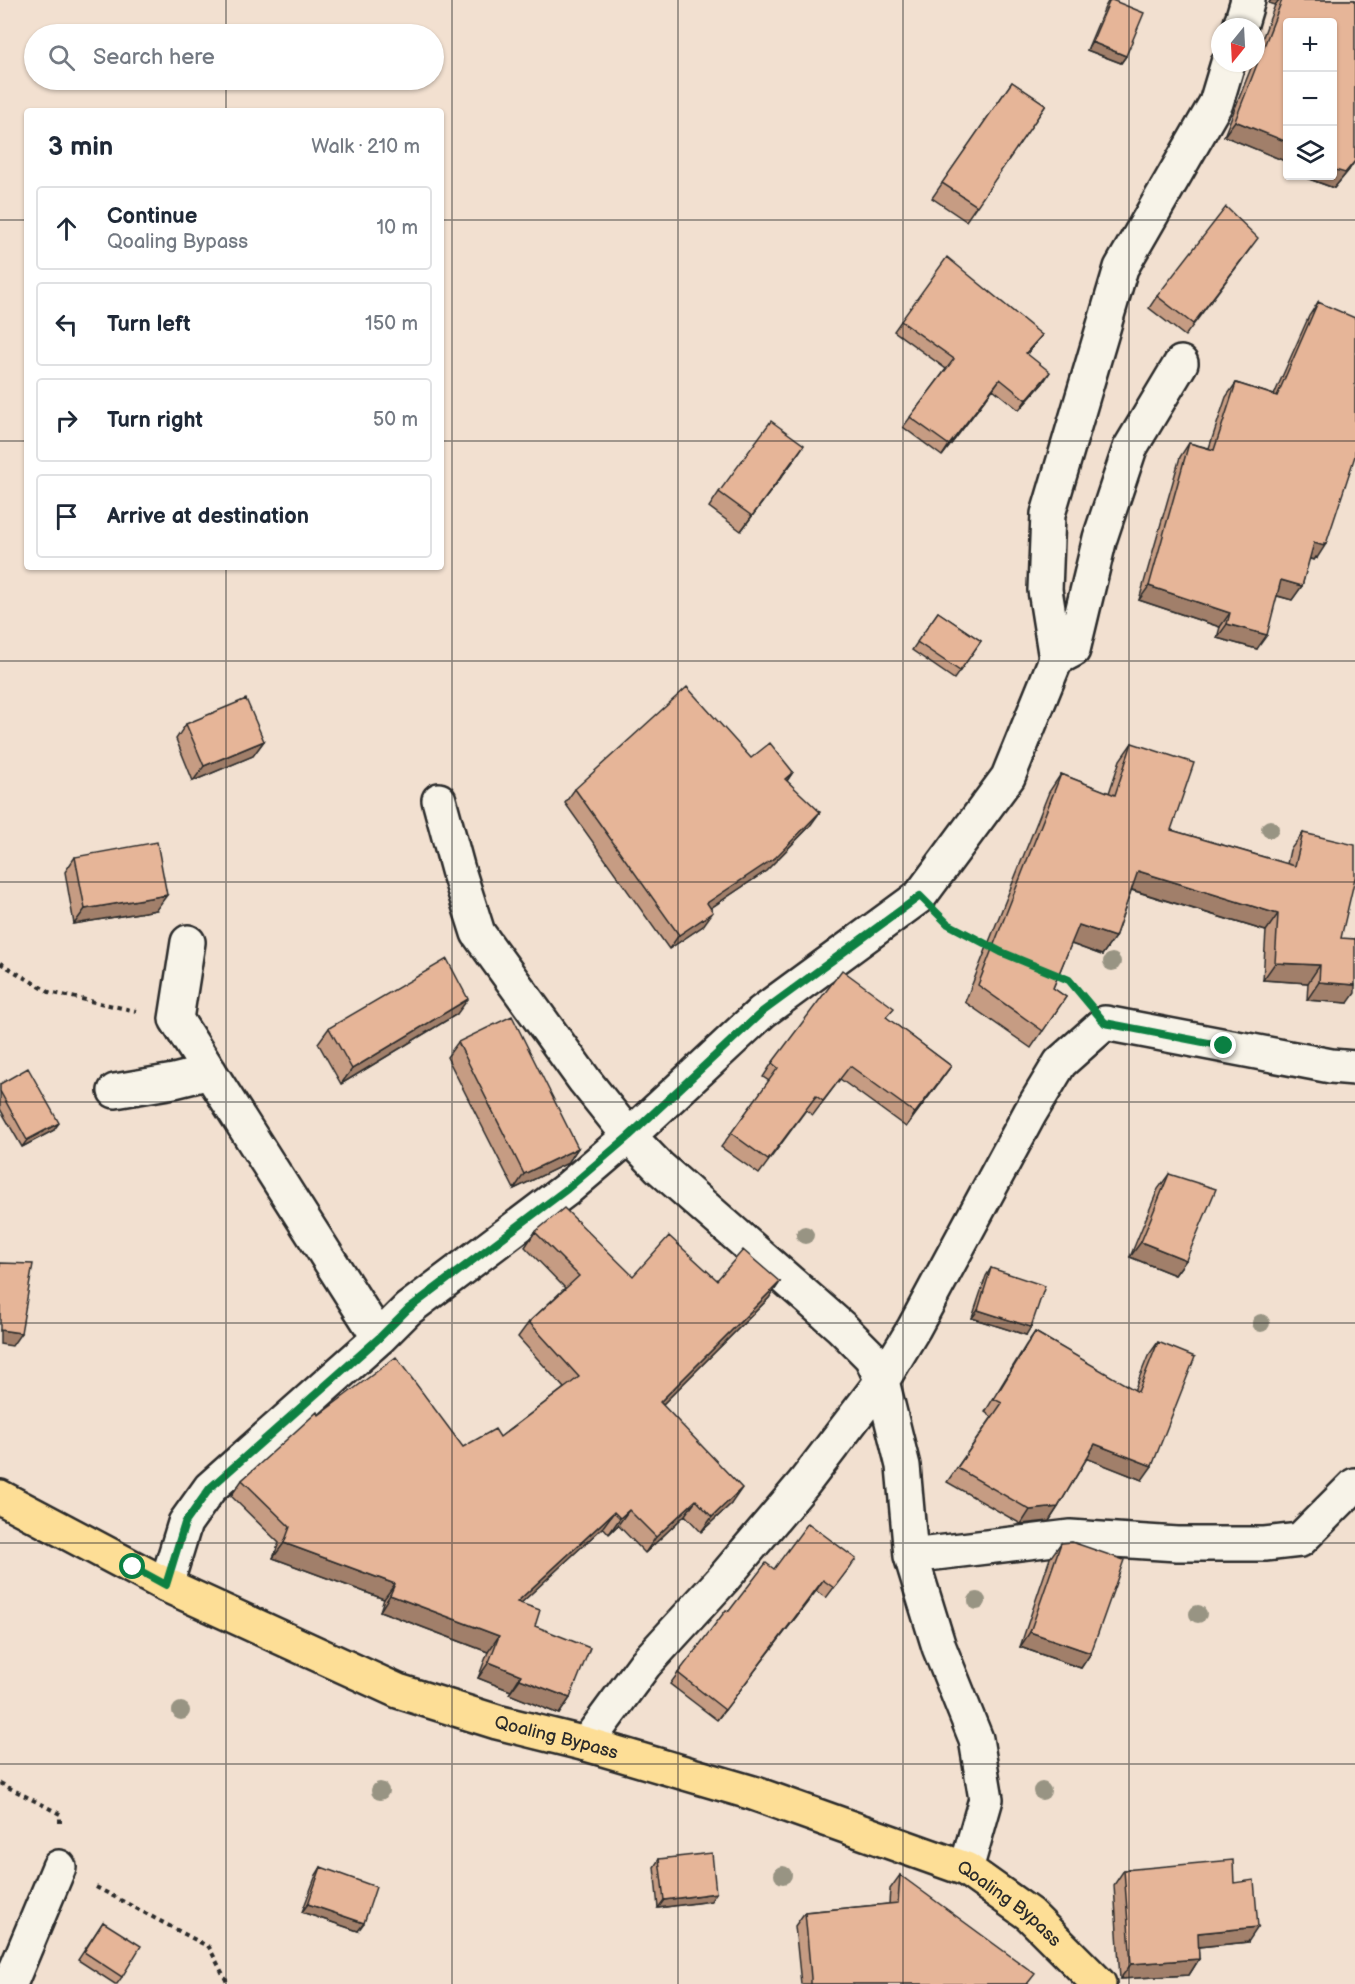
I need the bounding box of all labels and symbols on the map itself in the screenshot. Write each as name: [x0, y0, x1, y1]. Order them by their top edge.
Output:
north arrow: [1211, 18, 1265, 72]
route end: [1210, 1032, 1236, 1058]
route start: [119, 1553, 145, 1579]
street label: Qoaling Bypass: [492, 1712, 621, 1764]
street label: Qoaling Bypass: [955, 1857, 1066, 1951]

